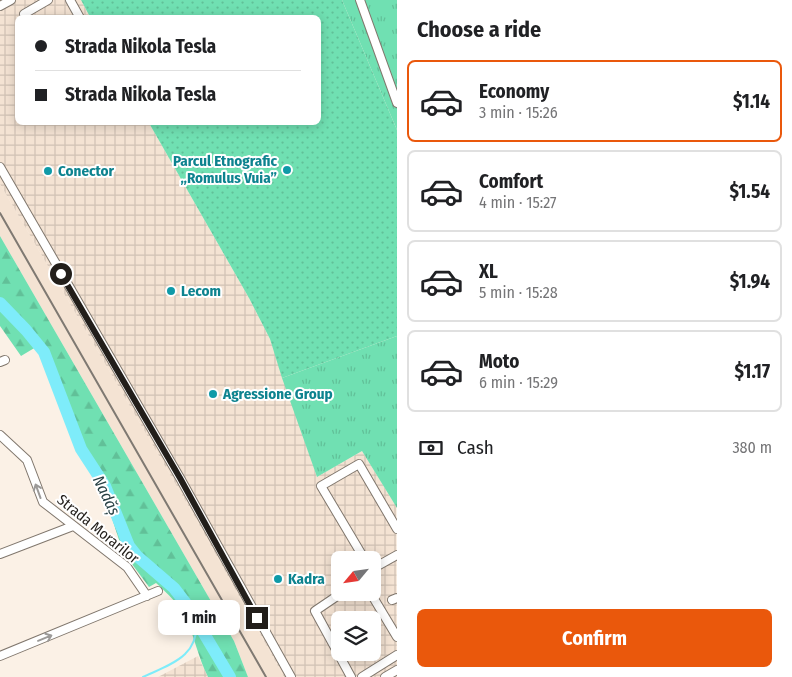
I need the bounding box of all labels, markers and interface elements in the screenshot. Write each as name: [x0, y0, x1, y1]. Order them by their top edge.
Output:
text: Choose a ride: [417, 16, 541, 43]
text: Strada Nikola Tesla: [65, 35, 216, 58]
icon: car: [419, 79, 464, 124]
text: Economy: [479, 80, 549, 103]
text: Strada Nikola Tesla: [65, 83, 216, 106]
text: $1.14: [733, 90, 770, 113]
text: 3 min · 15:26: [479, 103, 558, 122]
place label: Parcul Etnografic „Romulus Vuia”: [173, 152, 277, 187]
place label: Conector: [58, 162, 115, 180]
marker: Parcul Etnografic „Romulus Vuia”: [281, 164, 293, 176]
marker: Conector: [42, 165, 54, 177]
icon: car: [419, 169, 464, 214]
text: Comfort: [479, 170, 543, 193]
text: $1.54: [730, 180, 770, 203]
text: 4 min · 15:27: [479, 193, 557, 212]
icon: car: [419, 259, 464, 304]
text: XL: [479, 260, 498, 283]
route start: [50, 263, 72, 285]
text: $1.94: [730, 270, 770, 293]
place label: Lecom: [181, 282, 221, 300]
text: 5 min · 15:28: [479, 283, 558, 302]
marker: Lecom: [165, 285, 177, 297]
icon: car: [419, 349, 464, 394]
text: Moto: [479, 350, 519, 373]
text: $1.17: [735, 360, 770, 383]
text: 6 min · 15:29: [479, 373, 558, 392]
place label: Agressione Group: [222, 385, 333, 403]
marker: Agressione Group: [207, 388, 219, 400]
icon: cash: [417, 434, 445, 462]
text: Cash: [457, 436, 494, 459]
text: 380 m: [732, 438, 772, 457]
water label: Nadăș: [88, 472, 124, 519]
one-way arrow: [33, 483, 42, 499]
street label: Strada Morarilor: [53, 491, 143, 568]
north arrow: [331, 551, 381, 601]
map controls: [331, 551, 381, 661]
place label: Kadra: [288, 570, 325, 588]
marker: Kadra: [272, 573, 284, 585]
callout: 1 min: [157, 600, 240, 636]
route end: [246, 607, 268, 629]
text: 1 min: [182, 608, 216, 627]
button: Confirm: [417, 609, 772, 667]
button: layers: [331, 611, 381, 661]
one-way arrow: [37, 632, 52, 642]

